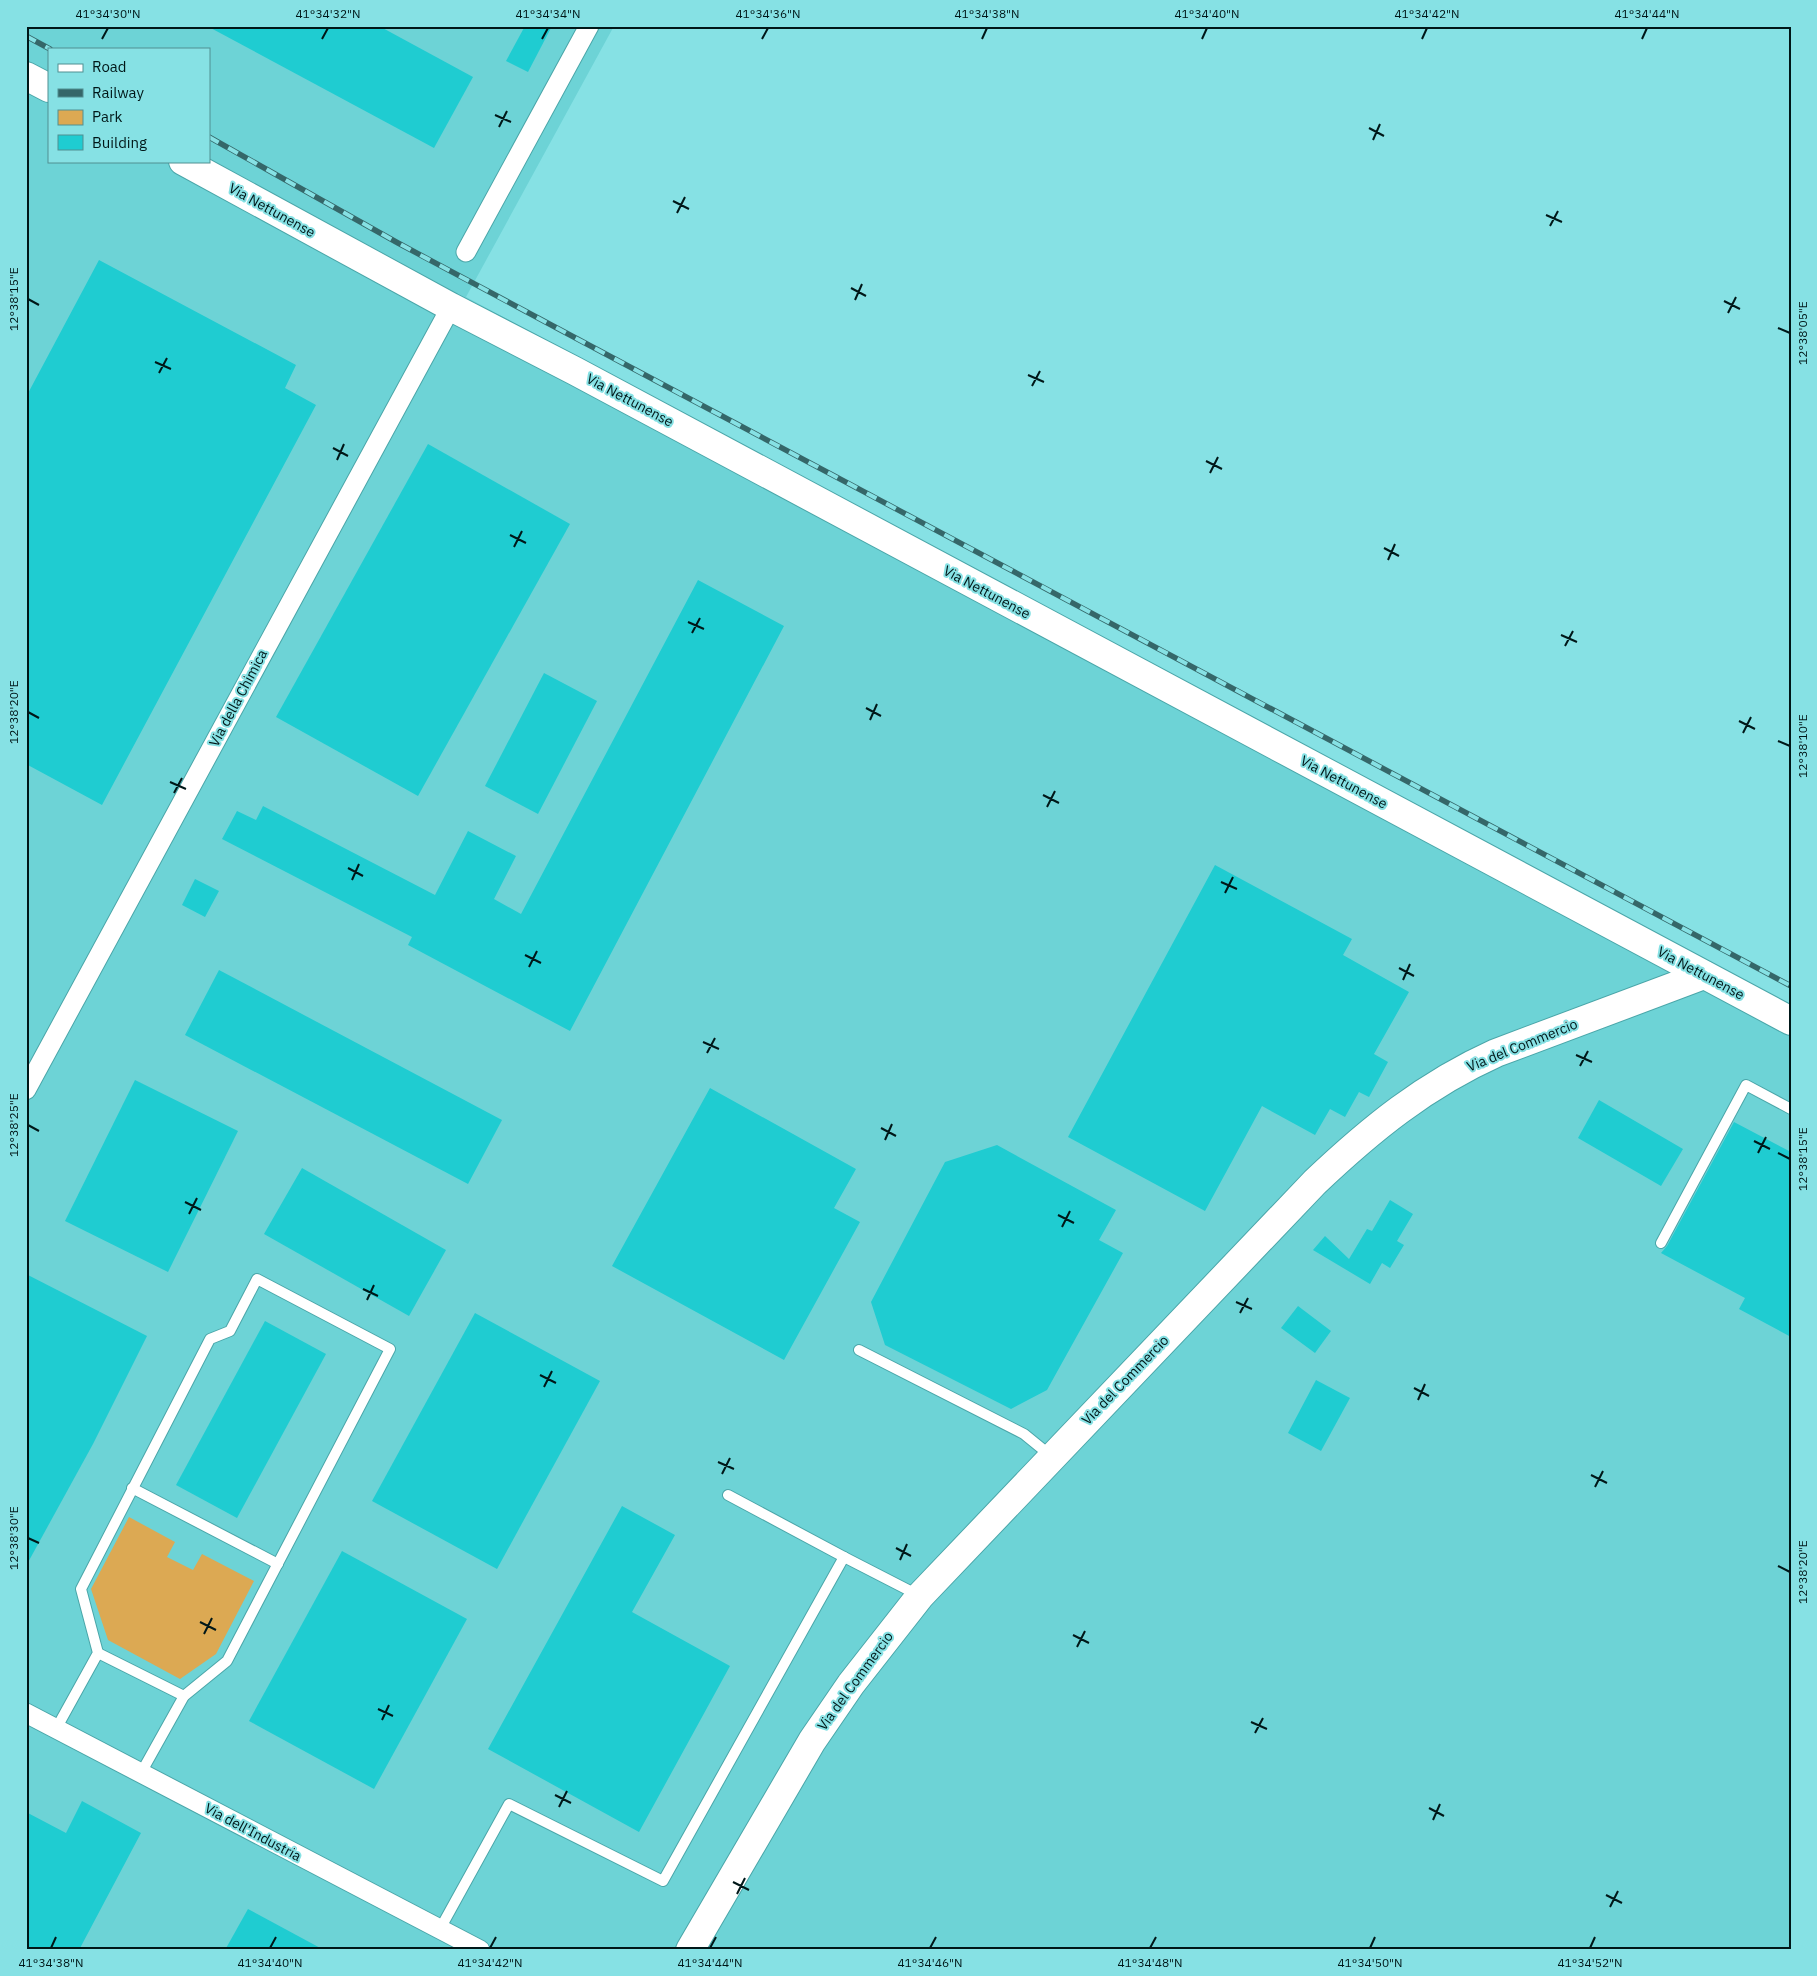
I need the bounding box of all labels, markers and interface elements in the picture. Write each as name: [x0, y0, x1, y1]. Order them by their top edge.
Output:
text: 41°34'30"N: [75, 6, 141, 21]
text: 41°34'32"N: [295, 6, 361, 21]
text: 41°34'34"N: [515, 6, 581, 21]
text: 41°34'36"N: [735, 6, 801, 21]
text: 41°34'38"N: [954, 6, 1020, 21]
text: 41°34'40"N: [1174, 6, 1240, 21]
text: 41°34'42"N: [1394, 6, 1460, 21]
text: 41°34'44"N: [1614, 6, 1680, 21]
legend: [48, 48, 210, 162]
text: Road: [92, 57, 127, 76]
text: Railway: [92, 83, 145, 102]
text: Park: [92, 107, 122, 126]
text: Building: [92, 133, 147, 152]
street label: Via Nettunense: [226, 179, 319, 241]
text: 12°38'15"E: [6, 267, 21, 331]
text: 12°38'05"E: [1795, 301, 1810, 365]
street label: Via Nettunense: [583, 369, 677, 431]
street label: Via Nettunense: [940, 561, 1034, 623]
street label: Via della Chimica: [205, 646, 271, 750]
text: 12°38'20"E: [6, 680, 21, 744]
text: 12°38'10"E: [1795, 714, 1810, 778]
street label: Via Nettunense: [1297, 751, 1391, 813]
street label: Via Nettunense: [1654, 942, 1748, 1004]
street label: Via del Commercio: [1464, 1015, 1580, 1075]
text: 12°38'25"E: [6, 1093, 21, 1157]
text: 12°38'15"E: [1795, 1127, 1810, 1191]
street label: Via del Commercio: [1078, 1331, 1173, 1429]
text: 12°38'30"E: [6, 1506, 21, 1570]
text: 12°38'20"E: [1795, 1540, 1810, 1604]
street label: Via del Commercio: [813, 1628, 897, 1734]
street label: Via dell'Industria: [202, 1799, 305, 1865]
text: 41°34'38"N: [18, 1955, 84, 1970]
text: 41°34'40"N: [237, 1955, 303, 1970]
text: 41°34'42"N: [457, 1955, 523, 1970]
text: 41°34'44"N: [677, 1955, 743, 1970]
text: 41°34'46"N: [897, 1955, 963, 1970]
text: 41°34'48"N: [1117, 1955, 1183, 1970]
text: 41°34'50"N: [1337, 1955, 1403, 1970]
text: 41°34'52"N: [1557, 1955, 1623, 1970]

